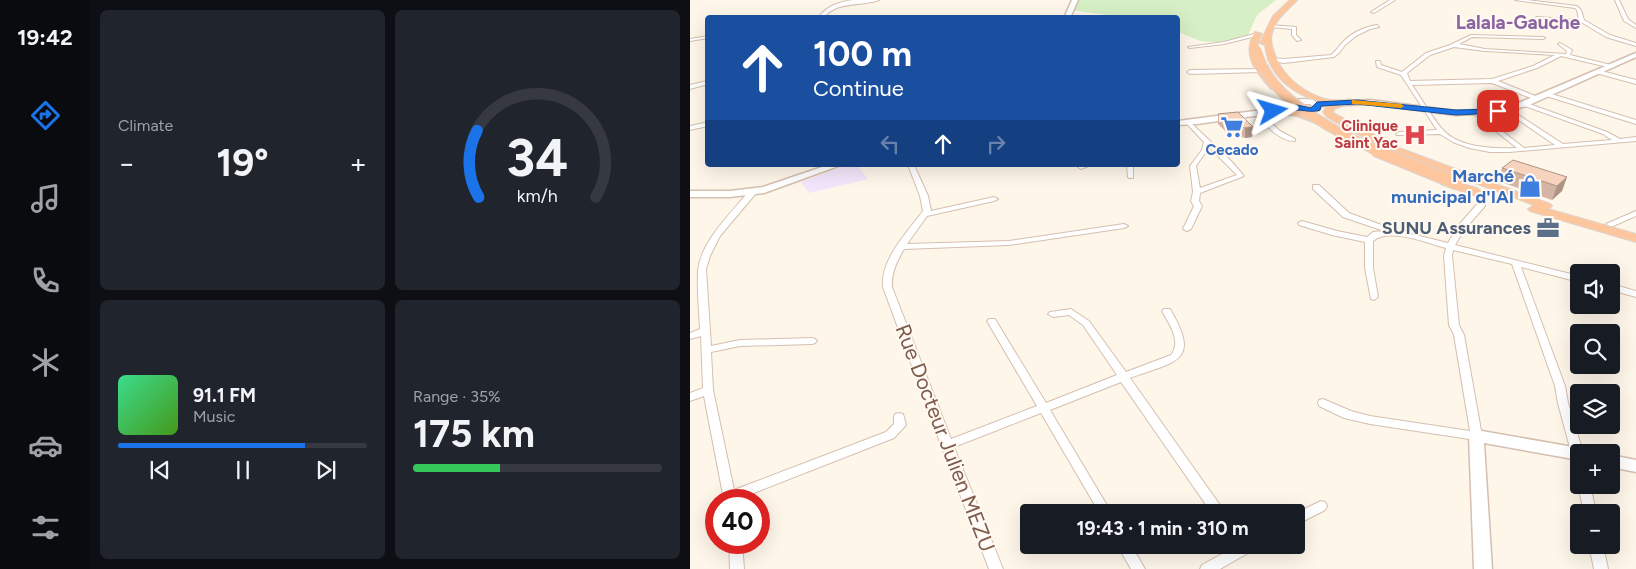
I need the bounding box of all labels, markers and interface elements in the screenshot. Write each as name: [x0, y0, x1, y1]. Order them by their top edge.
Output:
district label: Lalala-Gauche: [1456, 11, 1581, 34]
text: 19:42: [17, 24, 73, 51]
text: 100 m: [813, 33, 912, 75]
icon: ahead: [730, 35, 795, 100]
text: Continue: [813, 75, 904, 102]
position arrow: [1246, 84, 1298, 136]
pin: [1477, 90, 1519, 132]
icon: arrive: [1484, 97, 1512, 125]
icon: directions: [28, 98, 63, 133]
supermarket icon: Cecado: [1219, 114, 1245, 140]
text: Climate: [118, 116, 173, 135]
place label: Clinique Saint Yac: [1334, 117, 1399, 152]
hospital icon: Clinique Saint Yac: [1402, 122, 1428, 148]
text: 34: [507, 127, 568, 189]
icon: left: [876, 130, 904, 158]
icon: ahead: [929, 130, 957, 158]
icon: right: [982, 130, 1010, 158]
text: 19°: [216, 140, 269, 186]
place label: Cecado: [1205, 141, 1259, 159]
text: −: [118, 146, 135, 180]
text: +: [350, 146, 367, 180]
place label: Marché municipal d'IAI: [1391, 165, 1514, 208]
shop icon: Marché municipal d'IAI: [1517, 173, 1543, 199]
icon: music: [28, 181, 63, 216]
text: km/h: [517, 185, 558, 206]
office icon: SUNU Assurances: [1535, 215, 1561, 241]
place label: SUNU Assurances: [1382, 217, 1532, 239]
icon: phone: [28, 263, 63, 298]
map controls: [1570, 264, 1620, 554]
button: sound: [1570, 264, 1620, 314]
street label: Rue Docteur Julien MEZU: [890, 320, 1000, 555]
button: search: [1570, 324, 1620, 374]
icon: climate: [28, 345, 63, 380]
text: 91.1 FM: [193, 384, 256, 407]
button: layers: [1570, 384, 1620, 434]
text: Range · 35%: [413, 387, 501, 406]
text: Music: [193, 407, 235, 426]
text: 175 km: [413, 411, 535, 457]
icon: car: [28, 428, 63, 463]
button: +: [1570, 444, 1620, 494]
icon: previous: [146, 456, 174, 484]
icon: pause: [229, 456, 257, 484]
icon: next: [312, 456, 340, 484]
speed limit sign: 40: [705, 489, 770, 554]
button: −: [1570, 504, 1620, 554]
icon: filters: [28, 510, 63, 545]
text: 19:43 · 1 min · 310 m: [1076, 517, 1249, 540]

